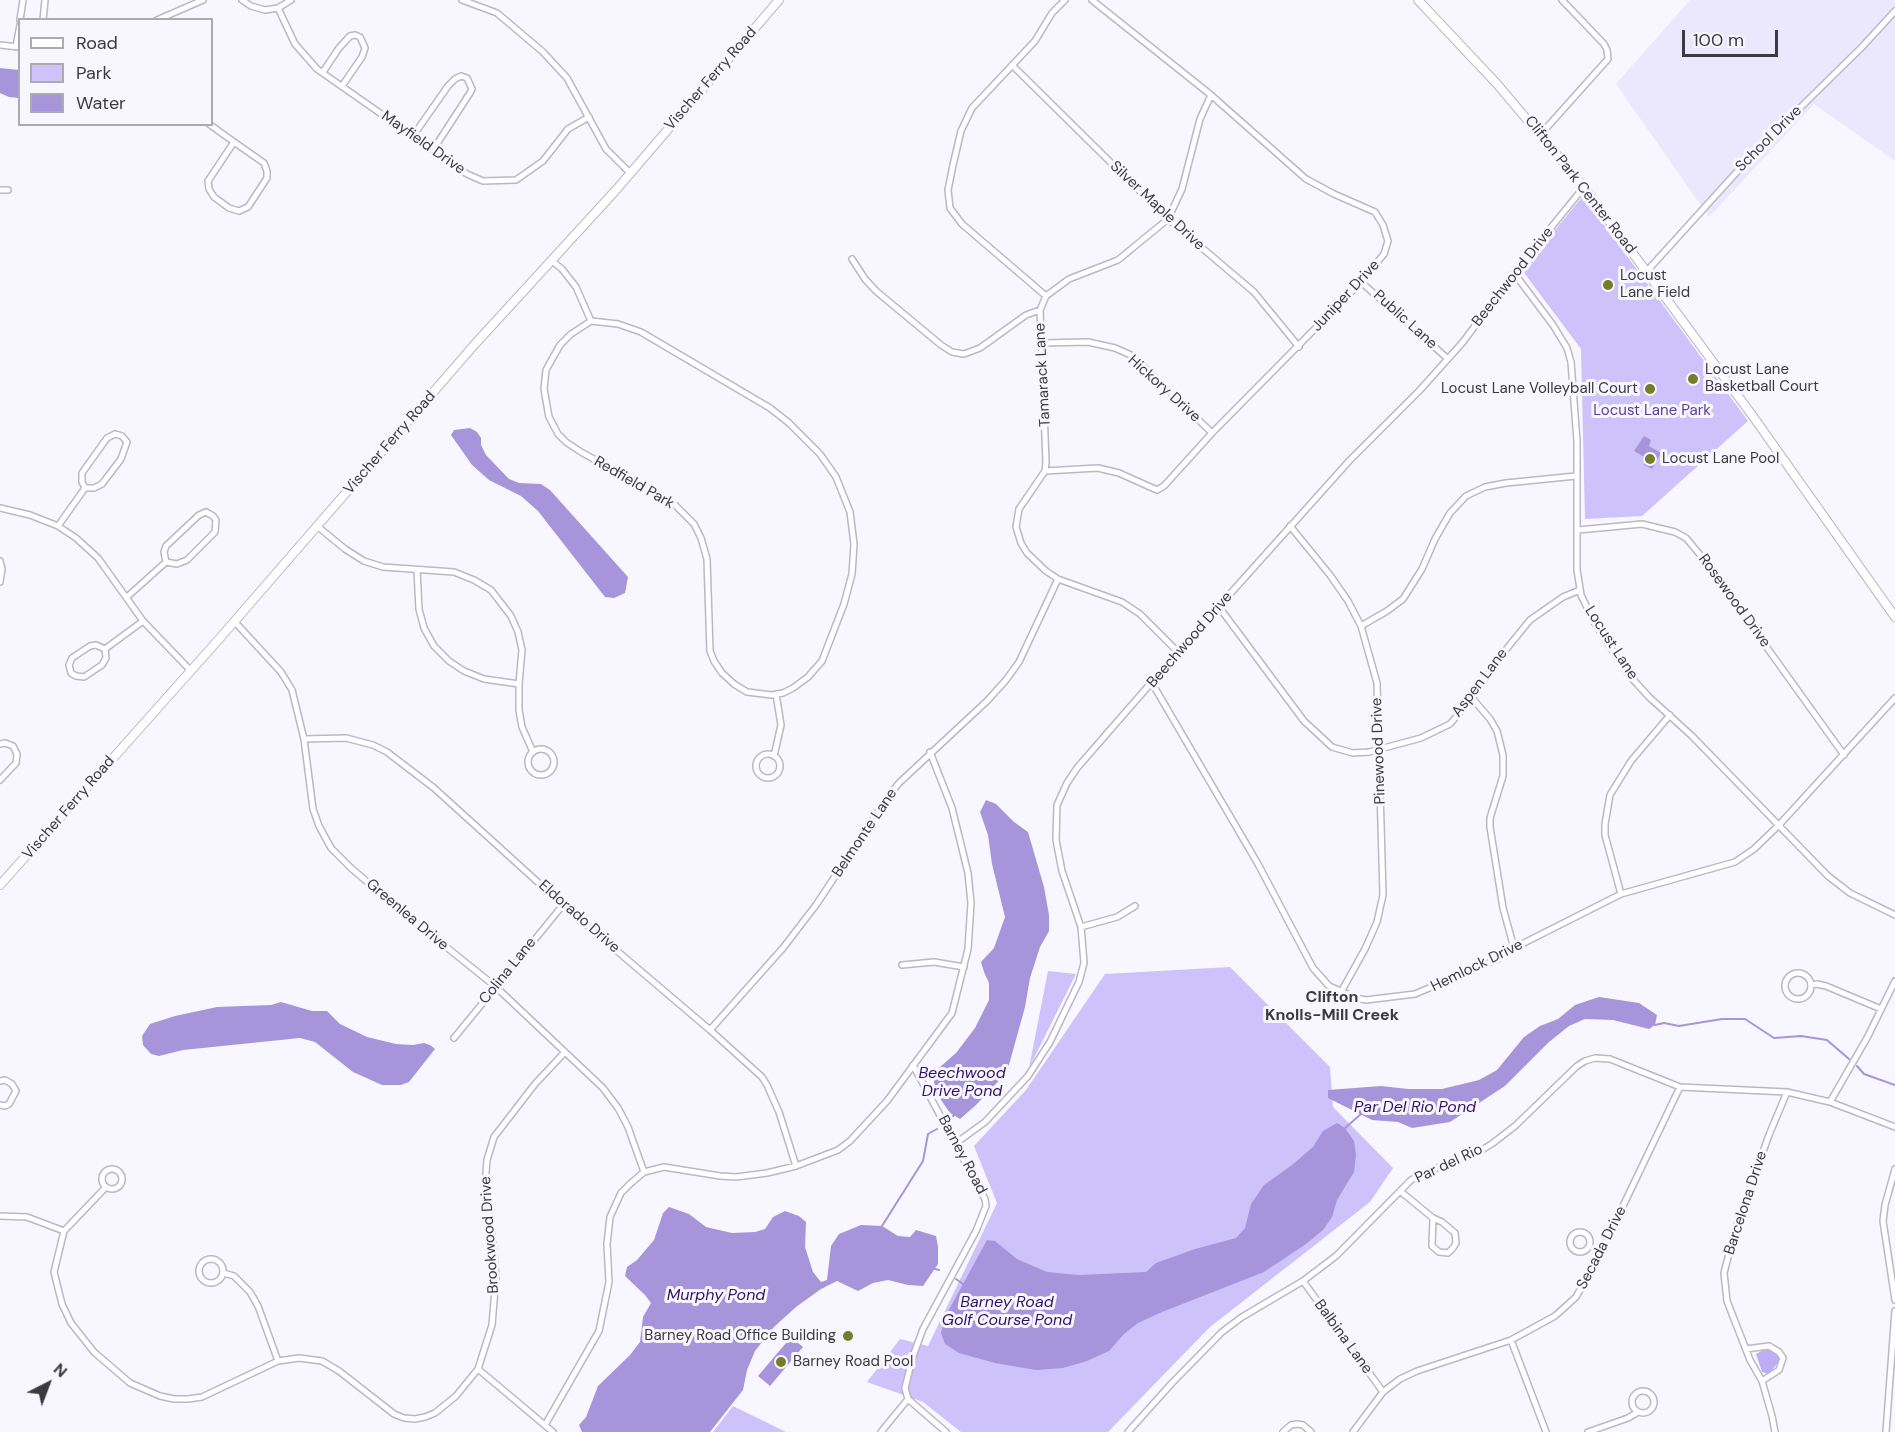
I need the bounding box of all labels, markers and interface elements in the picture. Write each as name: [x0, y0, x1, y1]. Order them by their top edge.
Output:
legend: [18, 18, 213, 126]
scale bar: [1685, 18, 1781, 56]
street label: Vischer Ferry Road: [661, 24, 761, 134]
text: 100 m: [1693, 28, 1744, 52]
text: Road: [76, 31, 118, 55]
text: Park: [76, 61, 112, 85]
text: Water: [76, 91, 126, 115]
street label: School Drive: [1732, 102, 1806, 176]
street label: Mayfield Drive: [378, 107, 468, 179]
street label: Clifton Park Center Road: [1521, 112, 1639, 258]
street label: Silver Maple Drive: [1106, 158, 1208, 254]
street label: Beechwood Drive: [1469, 224, 1557, 330]
street label: Juniper Drive: [1308, 256, 1384, 336]
place label: Locust Lane Field: [1620, 267, 1690, 302]
marker: Locust Lane Field: [1601, 278, 1615, 292]
street label: Public Lane: [1369, 287, 1441, 353]
street label: Tamarack Lane: [1031, 323, 1055, 427]
street label: Hickory Drive: [1124, 352, 1204, 426]
place label: Locust Lane Basketball Court: [1705, 361, 1819, 396]
marker: Locust Lane Basketball Court: [1686, 372, 1700, 386]
place label: Locust Lane Volleyball Court: [1441, 380, 1638, 398]
marker: Locust Lane Volleyball Court: [1643, 382, 1657, 396]
street label: Vischer Ferry Road: [340, 388, 440, 498]
park label: Locust Lane Park: [1593, 402, 1711, 420]
place label: Locust Lane Pool: [1662, 450, 1779, 468]
marker: Locust Lane Pool: [1643, 452, 1657, 466]
street label: Redfield Park: [591, 453, 677, 513]
street label: Rosewood Drive: [1694, 551, 1774, 651]
street label: Beechwood Drive: [1143, 588, 1237, 692]
street label: Locust Lane: [1581, 603, 1641, 683]
street label: Aspen Lane: [1448, 645, 1512, 721]
street label: Pinewood Drive: [1368, 697, 1390, 805]
street label: Vischer Ferry Road: [19, 753, 119, 863]
street label: Belmonte Lane: [829, 785, 901, 881]
street label: Greenlea Drive: [362, 875, 452, 955]
street label: Eldorado Drive: [535, 877, 623, 957]
street label: Colina Lane: [476, 934, 540, 1008]
street label: Hemlock Drive: [1428, 936, 1526, 996]
district label: Clifton Knolls-Mill Creek: [1265, 988, 1399, 1026]
water label: Beechwood Drive Pond: [918, 1064, 1006, 1102]
water label: Par Del Rio Pond: [1354, 1098, 1476, 1118]
street label: Barney Road: [934, 1112, 990, 1198]
street label: Par del Rio: [1412, 1140, 1486, 1188]
street label: Barcelona Drive: [1721, 1149, 1771, 1257]
street label: Brookwood Drive: [477, 1176, 503, 1294]
street label: Secada Drive: [1573, 1203, 1631, 1293]
water label: Murphy Pond: [667, 1286, 765, 1306]
water label: Barney Road Golf Course Pond: [942, 1293, 1072, 1331]
street label: Balbina Lane: [1310, 1296, 1376, 1378]
place label: Barney Road Office Building: [644, 1327, 836, 1345]
marker: Barney Road Office Building: [841, 1329, 855, 1343]
place label: Barney Road Pool: [793, 1353, 913, 1371]
north arrow: [18, 1354, 78, 1414]
marker: Barney Road Pool: [774, 1355, 788, 1369]
text: N: [49, 1359, 72, 1382]

